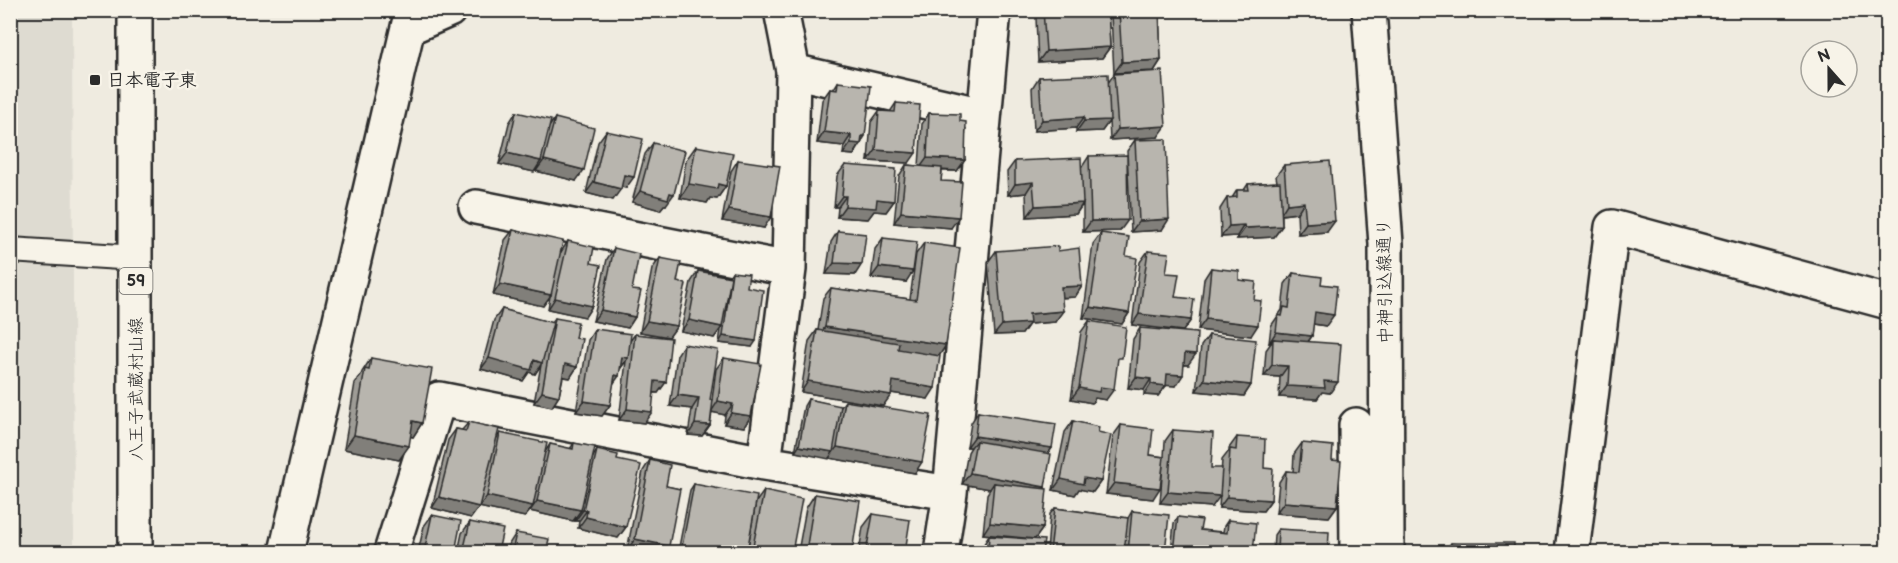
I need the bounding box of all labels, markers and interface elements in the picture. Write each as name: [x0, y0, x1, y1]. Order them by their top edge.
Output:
north arrow: [1799, 39, 1859, 99]
text: N: [1815, 45, 1833, 67]
place label: 日本電子東: [107, 70, 197, 91]
marker: 日本電子東: [88, 73, 102, 87]
street label: 中神引込線通り: [1373, 218, 1397, 344]
road number: 59: [120, 268, 152, 294]
street label: 八王子武蔵村山線: [126, 317, 147, 461]

